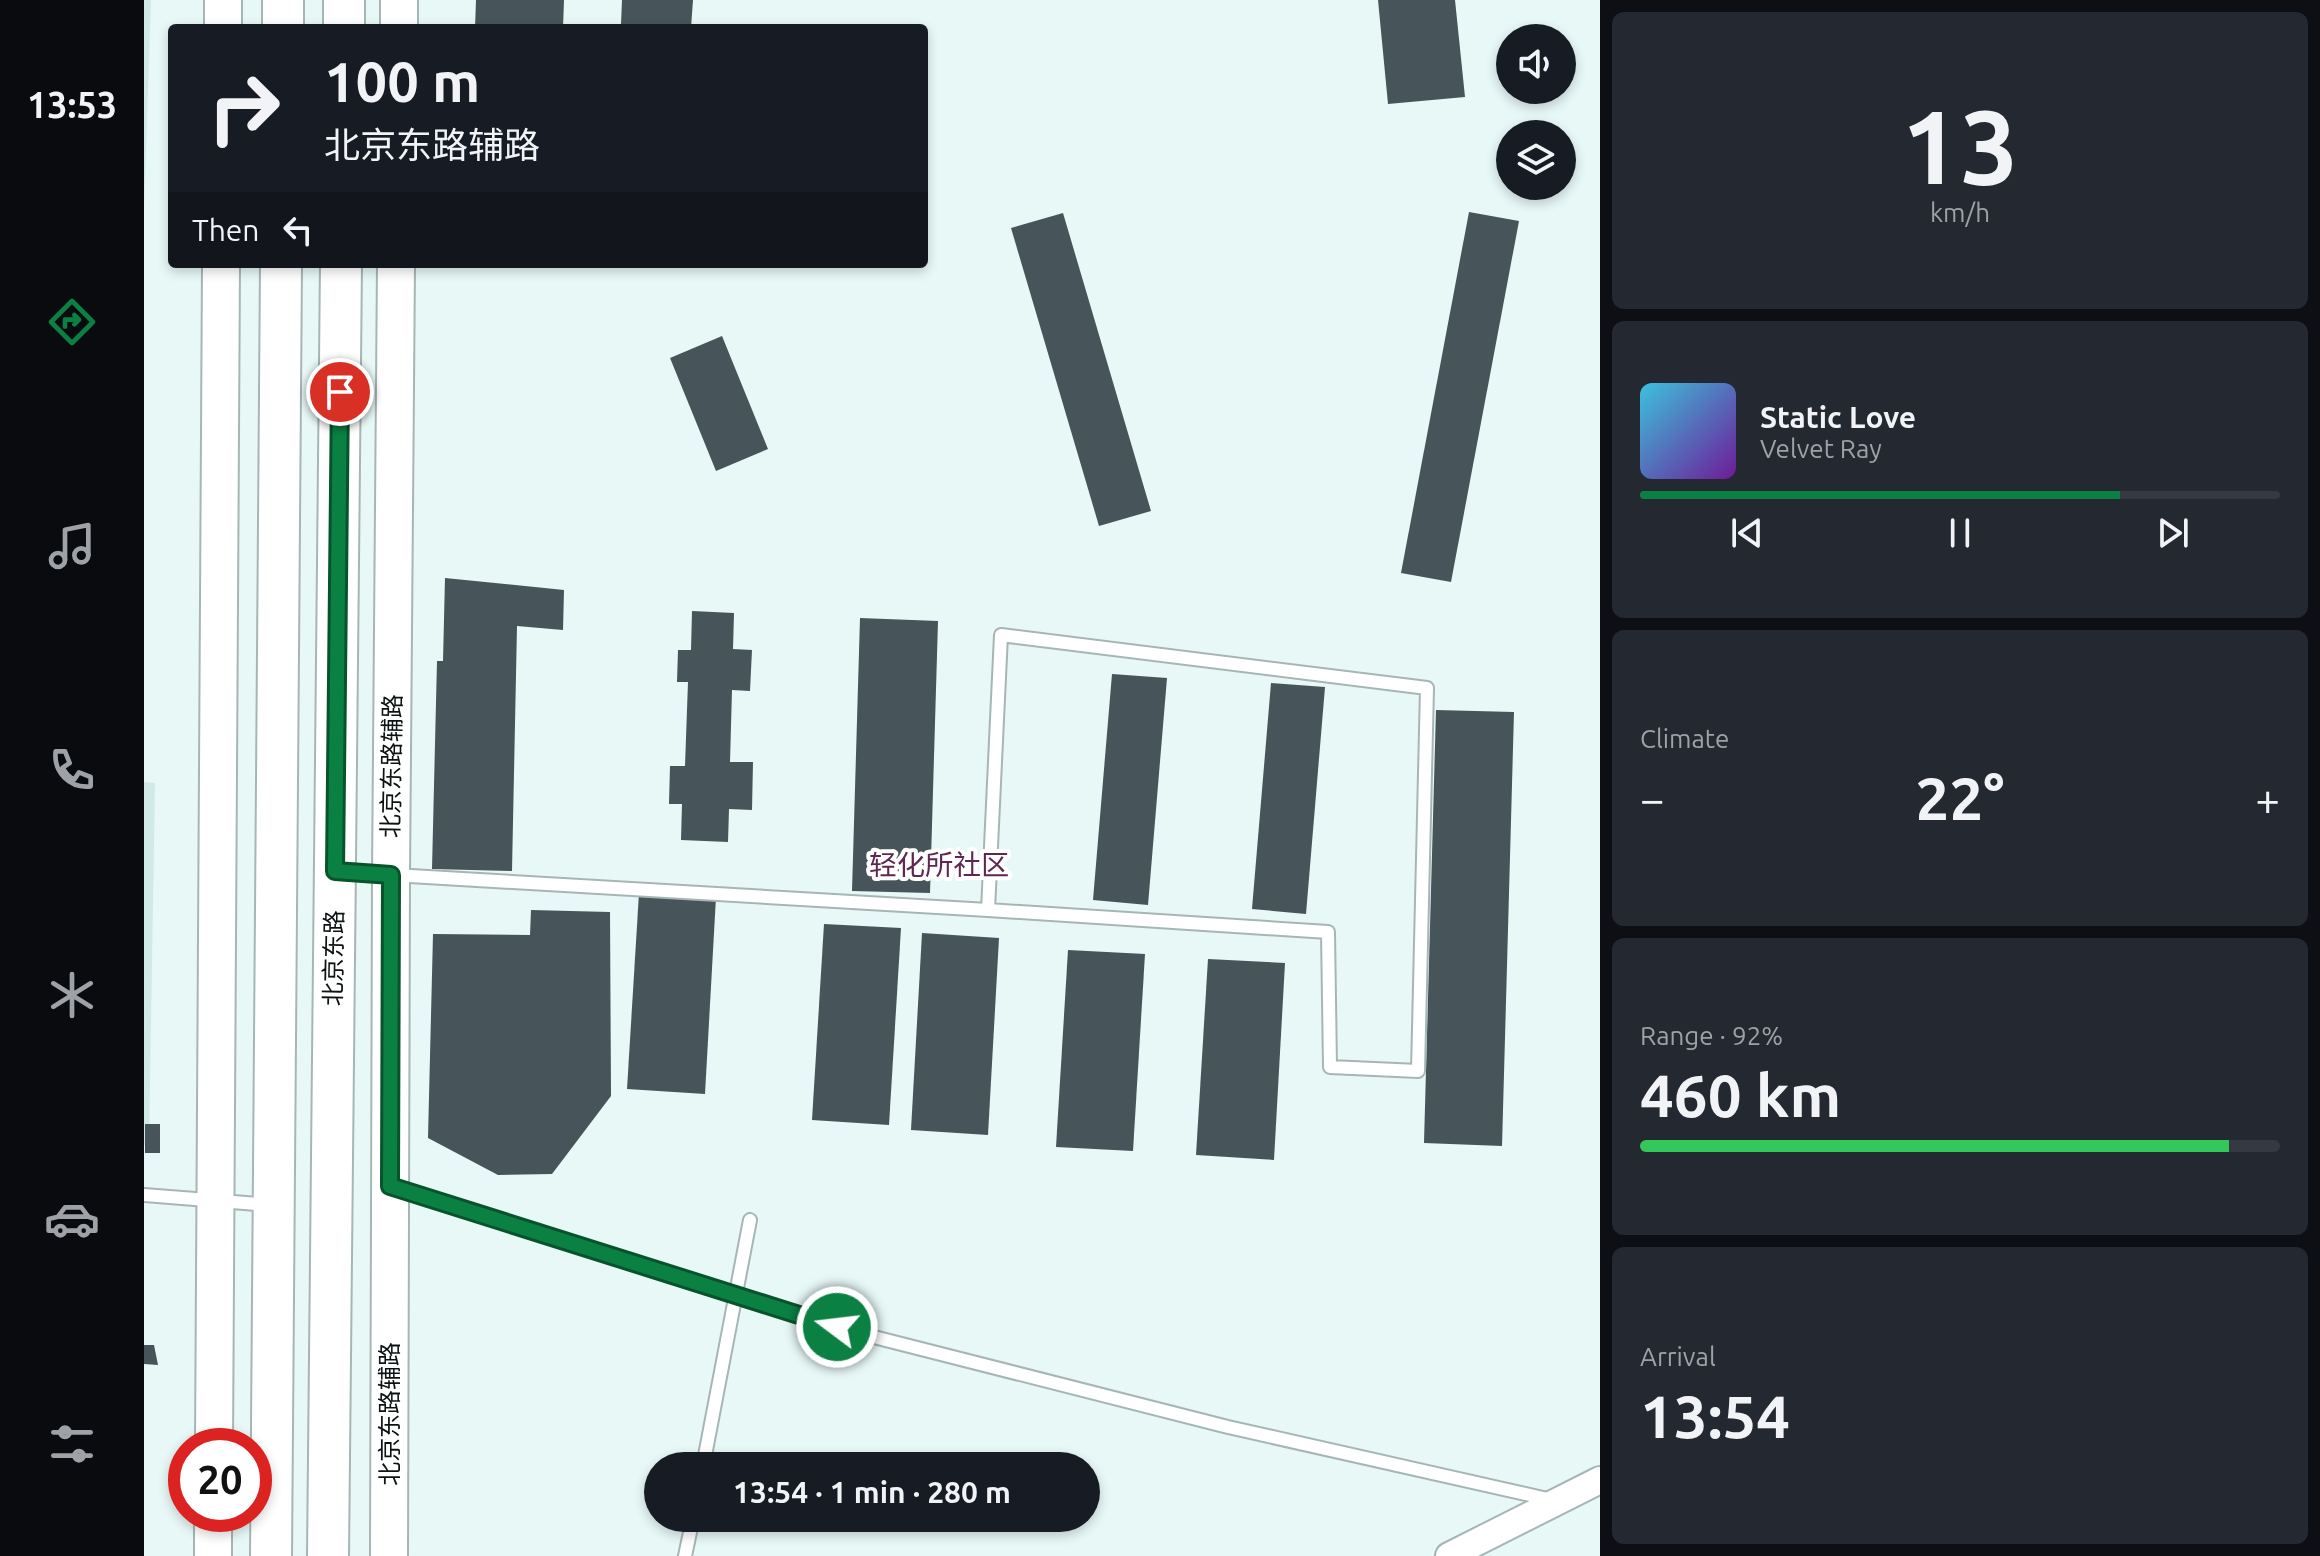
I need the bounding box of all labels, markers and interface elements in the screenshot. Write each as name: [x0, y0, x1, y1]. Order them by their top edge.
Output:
map controls: [1496, 24, 1576, 200]
button: sound: [1496, 24, 1576, 104]
text: 100 m: [324, 50, 480, 113]
icon: right: [192, 56, 296, 160]
text: 13:53: [27, 84, 117, 125]
text: 13: [1901, 87, 2019, 204]
button: layers: [1496, 120, 1576, 200]
text: 北京东路辅路: [324, 124, 540, 165]
text: km/h: [1930, 198, 1990, 227]
icon: left: [276, 208, 320, 252]
text: Then: [192, 213, 260, 247]
icon: directions: [44, 294, 100, 350]
pin: [306, 358, 374, 426]
icon: arrive: [318, 370, 362, 414]
text: Static Love: [1760, 400, 1916, 434]
text: Velvet Ray: [1760, 434, 1882, 463]
icon: previous: [1725, 511, 1769, 555]
icon: pause: [1938, 511, 1982, 555]
icon: next: [2151, 511, 2195, 555]
icon: music: [44, 518, 100, 574]
street label: 北京东路辅路: [377, 694, 406, 838]
text: Climate: [1640, 724, 1729, 753]
icon: phone: [44, 742, 100, 798]
text: 22°: [1916, 764, 2004, 831]
text: −: [1640, 774, 1665, 823]
text: +: [2255, 774, 2280, 823]
district label: 轻化所社区: [869, 849, 1009, 880]
street label: 北京东路: [319, 910, 348, 1006]
icon: climate: [44, 967, 100, 1023]
text: Range · 92%: [1640, 1021, 1783, 1050]
text: 460 km: [1640, 1061, 1841, 1128]
icon: car: [44, 1191, 100, 1247]
position arrow: [795, 1285, 879, 1369]
street label: 北京东路辅路: [376, 1342, 403, 1486]
text: Arrival: [1640, 1342, 1716, 1371]
text: 13:54: [1640, 1382, 1790, 1449]
icon: filters: [44, 1416, 100, 1472]
speed limit sign: 20: [168, 1428, 272, 1532]
text: 13:54 · 1 min · 280 m: [733, 1475, 1011, 1509]

